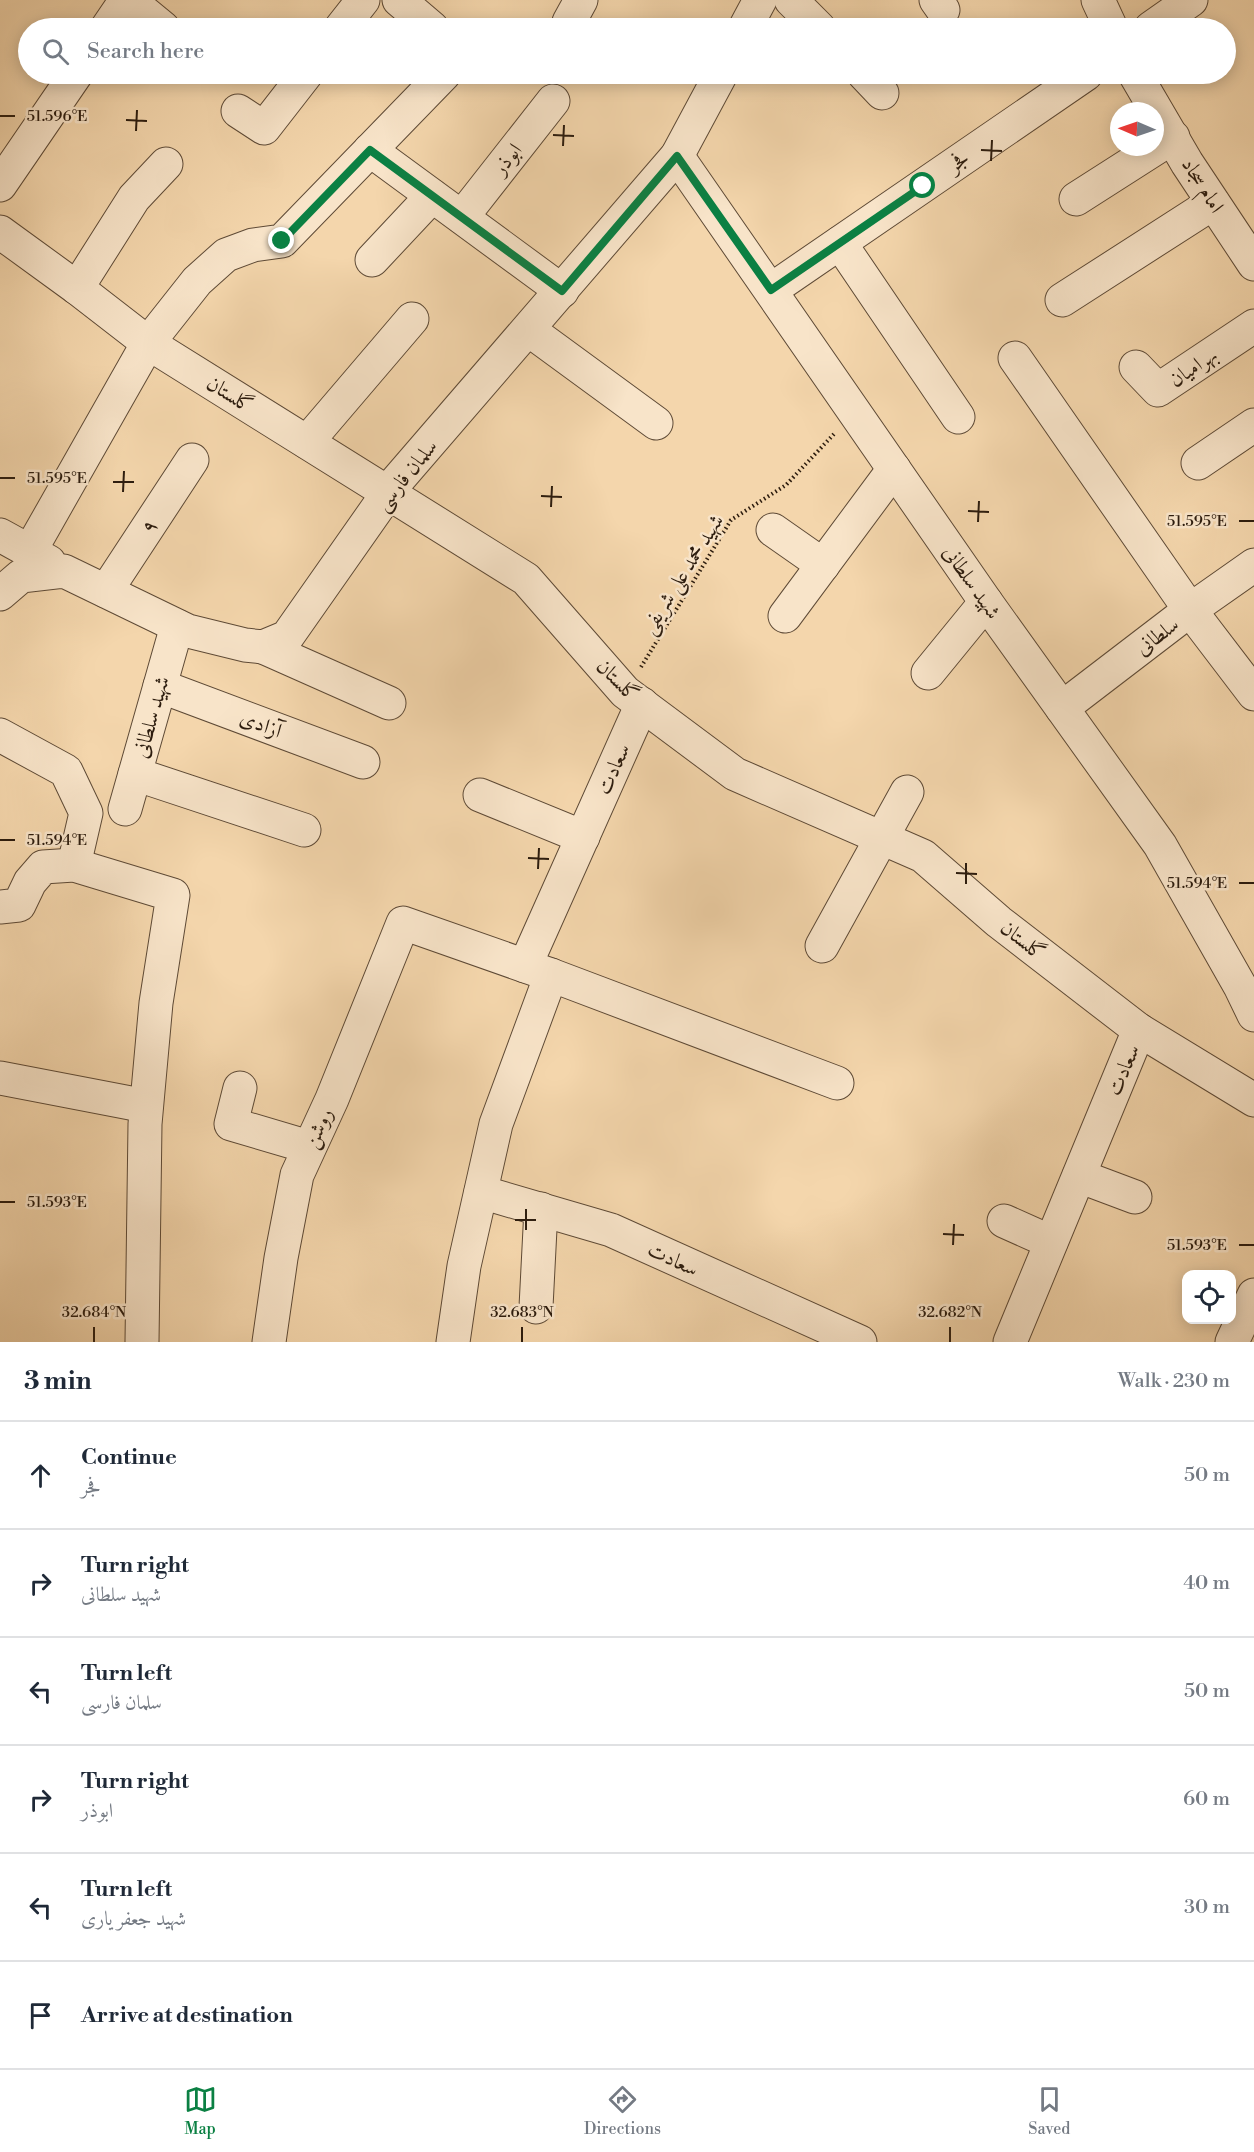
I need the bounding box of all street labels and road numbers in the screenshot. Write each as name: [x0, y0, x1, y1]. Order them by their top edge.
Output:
street label: ابوذر: [486, 138, 528, 182]
street label: فجر: [941, 145, 975, 180]
street label: امام سجاد: [1172, 153, 1229, 220]
street label: بهرامیان: [1164, 342, 1223, 393]
street label: گلستان: [201, 370, 258, 419]
street label: سلمان فارسی: [370, 434, 444, 517]
street label: شهید محمد علی شریفی: [636, 510, 732, 640]
street label: ۹: [136, 514, 164, 539]
street label: شهید سلطانی: [936, 541, 1006, 624]
street label: سلطانی: [1131, 612, 1185, 662]
street label: گلستان: [590, 653, 645, 708]
street label: شهید سلطانی: [128, 673, 176, 761]
street label: آزادی: [236, 704, 288, 746]
street label: سعادت: [591, 740, 637, 799]
street label: گلستان: [995, 914, 1051, 966]
street label: سعادت: [1102, 1041, 1146, 1100]
street label: روشن: [298, 1104, 339, 1153]
street label: سعادت: [643, 1237, 702, 1283]

